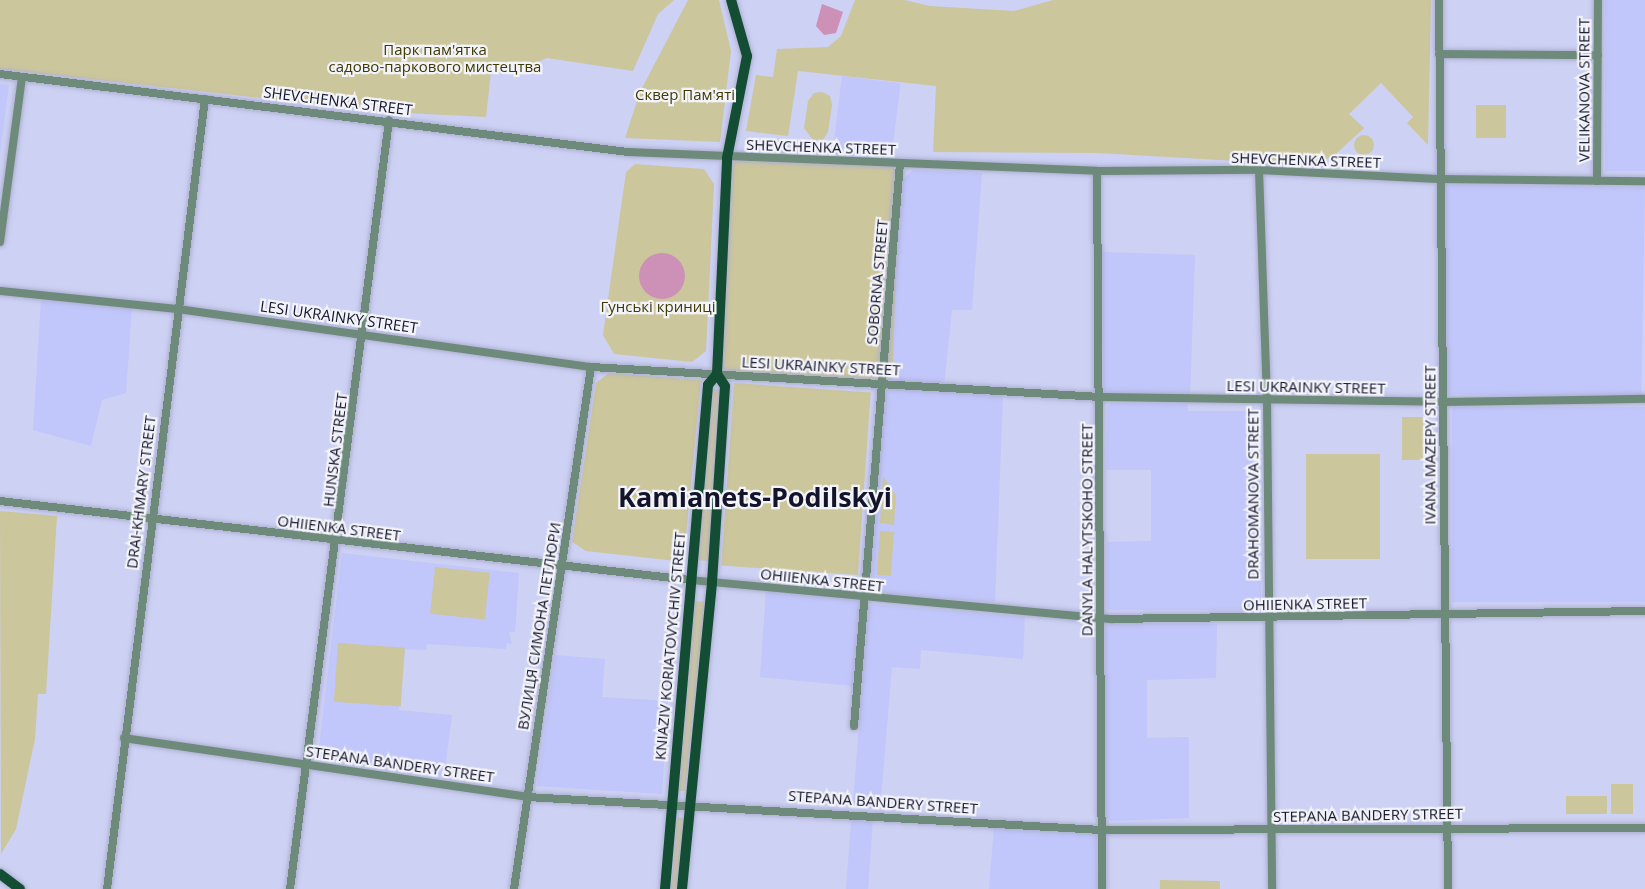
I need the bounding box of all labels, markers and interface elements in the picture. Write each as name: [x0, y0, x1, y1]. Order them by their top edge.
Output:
street label: VELIKANOVA STREET: [1575, 18, 1593, 162]
park label: Парк пам'ятка садово-паркового мистецтва: [329, 40, 541, 75]
street label: SHEVCHENKA STREET: [262, 83, 414, 119]
park label: Сквер Пам'яті: [635, 86, 735, 104]
street label: SHEVCHENKA STREET: [746, 135, 896, 159]
street label: SHEVCHENKA STREET: [1231, 148, 1381, 172]
street label: SOBORNA STREET: [863, 219, 891, 345]
street label: LESI UKRAINKY STREET: [259, 297, 419, 337]
park label: Гунські криниці: [601, 298, 715, 316]
street label: LESI UKRAINKY STREET: [741, 353, 901, 379]
street label: IVANA MAZEPY STREET: [1421, 365, 1439, 525]
street label: LESI UKRAINKY STREET: [1226, 377, 1386, 397]
street label: HUNSKA STREET: [319, 392, 351, 508]
street label: DRAHOMANOVA STREET: [1244, 408, 1262, 580]
street label: DRAI-KHMARY STREET: [123, 414, 159, 570]
street label: DANYLA HALYTSKOHO STREET: [1078, 424, 1096, 636]
district label: Kamianets-Podilskyi: [618, 481, 892, 513]
street label: OHIIENKA STREET: [276, 512, 402, 544]
street label: ВУЛИЦЯ СИМОНА ПЕТЛЮРИ: [514, 521, 564, 731]
street label: KNIAZIV KORIATOVYCHIV STREET: [651, 531, 689, 761]
street label: OHIIENKA STREET: [759, 565, 885, 595]
street label: OHIIENKA STREET: [1243, 594, 1367, 614]
street label: STEPANA BANDERY STREET: [305, 742, 495, 786]
street label: STEPANA BANDERY STREET: [788, 786, 978, 818]
street label: STEPANA BANDERY STREET: [1273, 804, 1463, 826]

